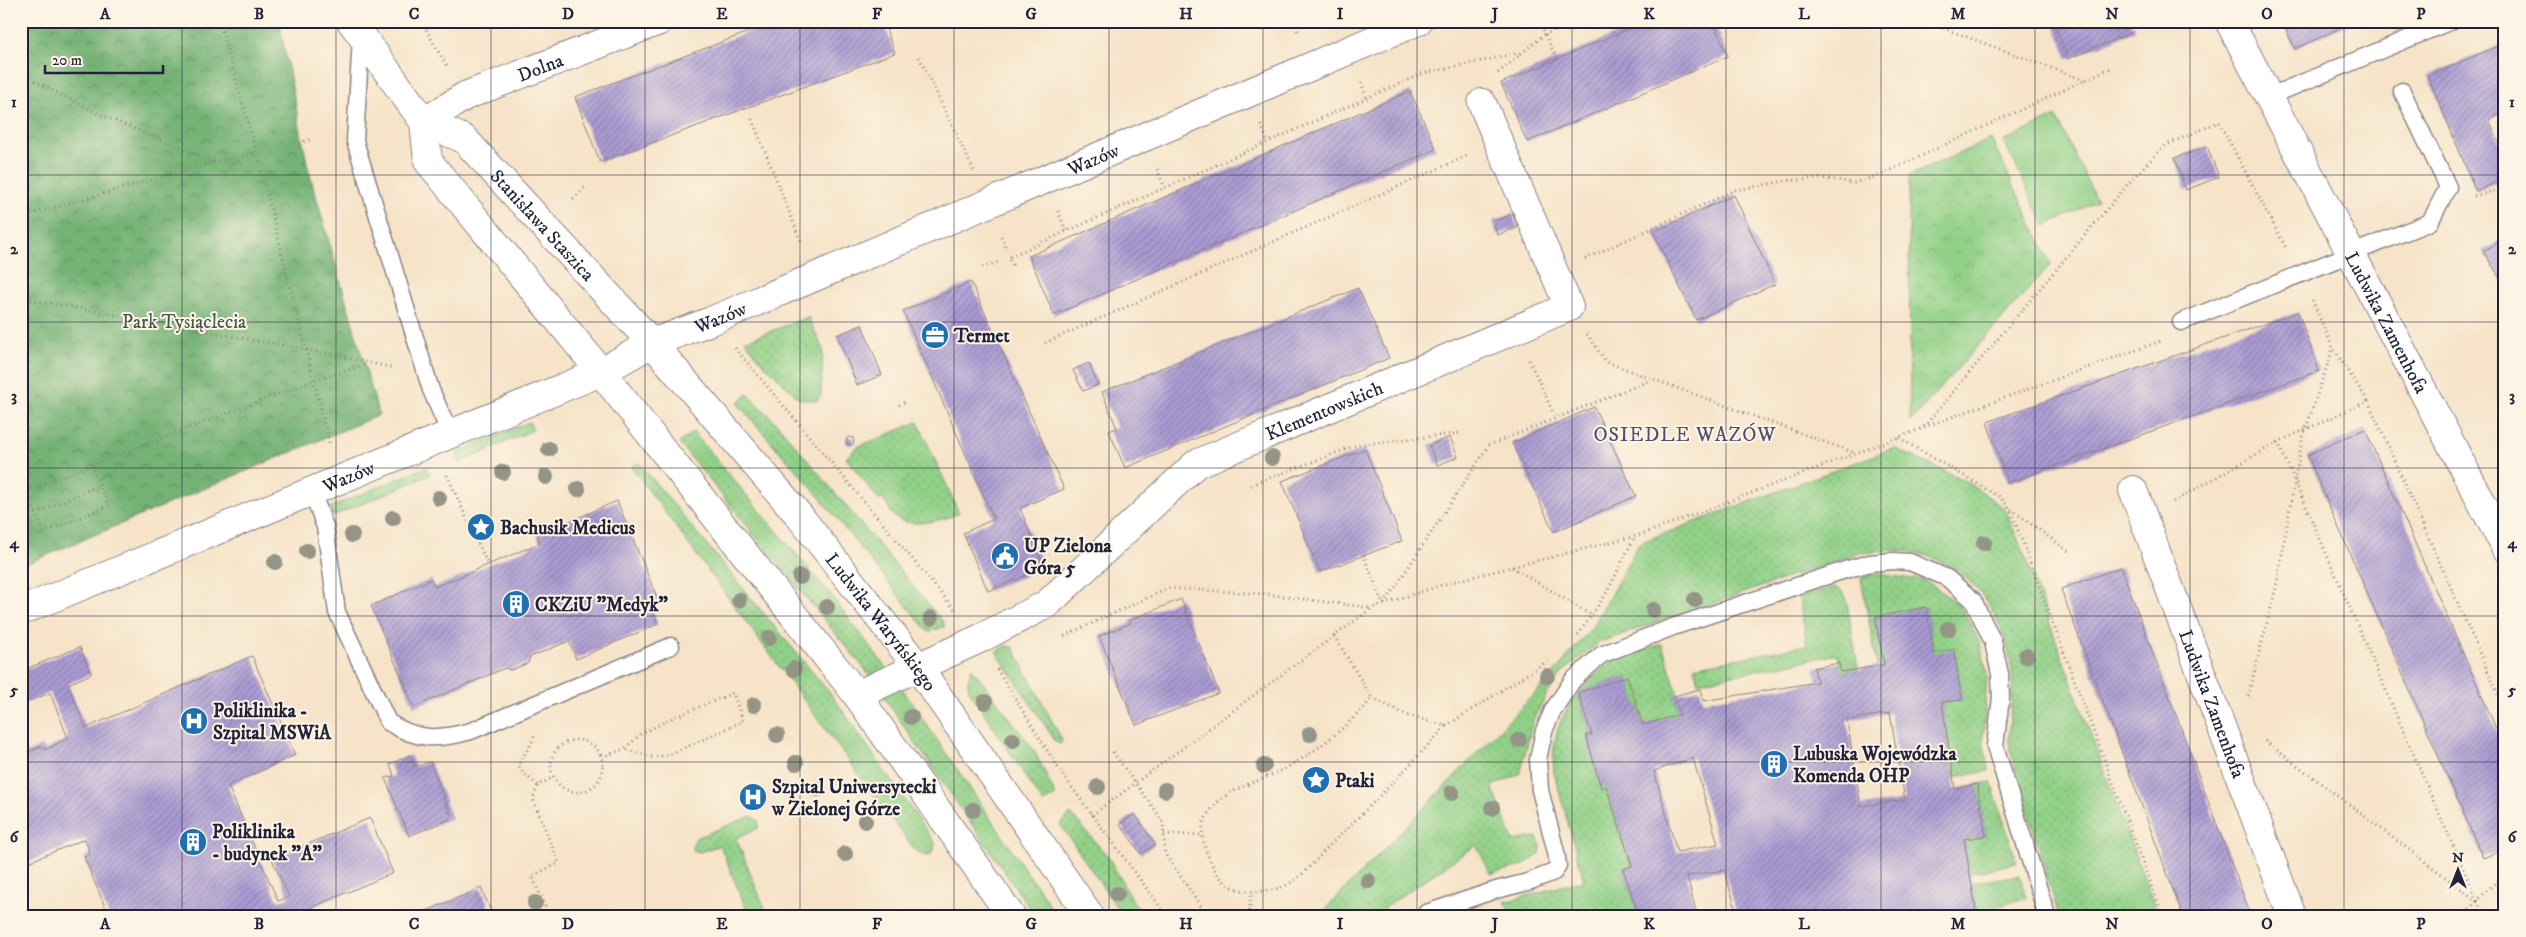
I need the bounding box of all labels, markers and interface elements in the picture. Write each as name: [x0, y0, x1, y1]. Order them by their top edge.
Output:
text: A: [99, 4, 111, 24]
text: B: [254, 4, 264, 24]
text: C: [409, 4, 419, 24]
text: D: [562, 4, 574, 24]
text: E: [716, 4, 728, 24]
text: F: [872, 4, 882, 24]
text: G: [1025, 4, 1037, 24]
text: H: [1179, 4, 1193, 24]
text: I: [1337, 4, 1344, 24]
text: J: [1490, 4, 1499, 24]
text: K: [1643, 4, 1655, 24]
text: L: [1798, 4, 1810, 24]
text: M: [1951, 4, 1966, 24]
text: N: [2105, 4, 2119, 24]
text: O: [2261, 4, 2273, 24]
text: P: [2416, 4, 2426, 24]
scale bar: [45, 42, 162, 74]
street label: Dolna: [514, 49, 567, 88]
text: 20 m: [52, 51, 82, 70]
text: 1: [11, 92, 17, 112]
text: 1: [2509, 92, 2515, 112]
street label: Wazów: [1063, 139, 1123, 182]
street label: Stanisława Staszica: [485, 165, 599, 286]
text: 2: [10, 239, 19, 259]
text: 2: [2508, 239, 2517, 259]
street label: Ludwika Zamenhofa: [2339, 248, 2432, 397]
street label: Wazów: [691, 297, 750, 339]
park label: Park Tysiąclecia: [122, 311, 246, 334]
office icon: Termet: [920, 320, 950, 350]
place label: Termet: [953, 325, 1010, 348]
street label: Klementowskich: [1262, 377, 1387, 446]
text: 3: [11, 386, 17, 406]
text: 3: [2509, 386, 2515, 406]
district label: OSIEDLE WAZÓW: [1593, 422, 1777, 448]
street label: Wazów: [319, 457, 378, 499]
place icon: Bachusik Medicus: [466, 512, 496, 542]
place label: Bachusik Medicus: [500, 517, 636, 540]
text: 4: [8, 533, 19, 553]
text: 4: [2506, 533, 2517, 553]
place label: UP Zielona Góra 5: [1024, 535, 1113, 580]
public building icon: UP Zielona Góra 5: [990, 541, 1020, 571]
street label: Ludwika Waryńskiego: [820, 549, 941, 696]
building icon: CKZiU "Medyk": [501, 589, 531, 619]
place label: CKZiU "Medyk": [535, 594, 668, 617]
street label: Ludwika Zamenhofa: [2173, 627, 2249, 781]
text: 5: [9, 680, 18, 700]
text: 5: [2507, 680, 2516, 700]
place label: Poliklinika - Szpital MSWiA: [213, 700, 332, 745]
hospital icon: Poliklinika - Szpital MSWiA: [179, 706, 209, 736]
place label: Lubuska Wojewódzka Komenda OHP: [1793, 743, 1957, 788]
building icon: Lubuska Wojewódzka Komenda OHP: [1759, 749, 1789, 779]
place icon: Ptaki: [1301, 765, 1331, 795]
place label: Ptaki: [1335, 770, 1375, 793]
place label: Szpital Uniwersytecki w Zielonej Górze: [771, 776, 936, 822]
hospital icon: Szpital Uniwersytecki w Zielonej Górze: [738, 782, 768, 812]
place label: Poliklinika - budynek "A": [212, 821, 322, 866]
text: 6: [10, 827, 20, 847]
building icon: Poliklinika - budynek "A": [178, 827, 208, 857]
text: 6: [2508, 827, 2518, 847]
north arrow: [2434, 844, 2484, 894]
text: N: [2452, 849, 2464, 867]
text: A: [99, 914, 111, 934]
text: B: [254, 914, 264, 934]
text: C: [409, 914, 419, 934]
text: D: [562, 914, 574, 934]
text: E: [716, 914, 728, 934]
text: F: [872, 914, 882, 934]
text: G: [1025, 914, 1037, 934]
text: H: [1179, 914, 1193, 934]
text: I: [1337, 914, 1344, 934]
text: J: [1490, 914, 1499, 934]
text: K: [1643, 914, 1655, 934]
text: L: [1798, 914, 1810, 934]
text: M: [1951, 914, 1966, 934]
text: N: [2105, 914, 2119, 934]
text: O: [2261, 914, 2273, 934]
text: P: [2416, 914, 2426, 934]

